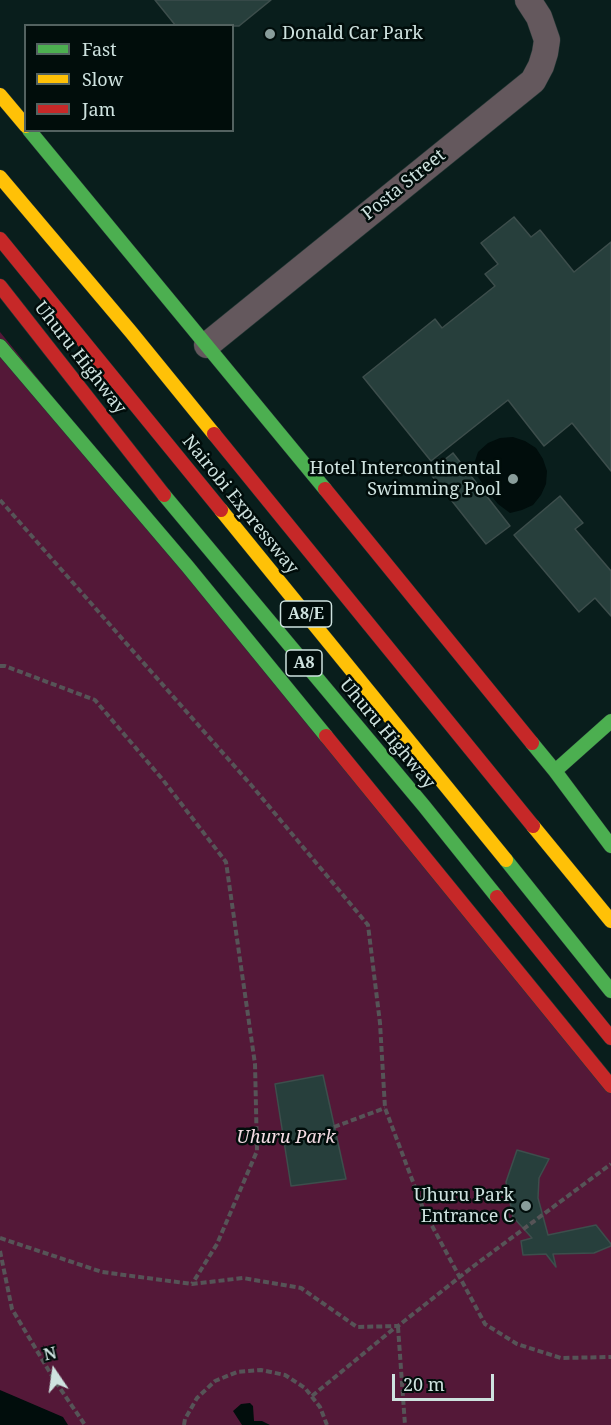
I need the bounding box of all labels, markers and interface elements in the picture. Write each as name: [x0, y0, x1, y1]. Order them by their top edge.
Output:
place label: Donald Car Park: [282, 23, 423, 45]
legend: [24, 24, 234, 132]
marker: Donald Car Park: [263, 27, 277, 41]
text: Fast: [82, 37, 117, 61]
text: Slow: [82, 67, 123, 91]
text: Jam: [82, 97, 116, 121]
street label: Posta Street: [358, 145, 450, 225]
street label: Uhuru Highway: [29, 297, 131, 419]
street label: Nairobi Expressway: [177, 431, 303, 579]
place label: Hotel Intercontinental Swimming Pool: [310, 458, 501, 500]
marker: Hotel Intercontinental Swimming Pool: [506, 472, 520, 486]
road number: A8/E: [280, 601, 332, 627]
road number: A8: [286, 650, 322, 676]
street label: Uhuru Highway: [335, 675, 439, 793]
park label: Uhuru Park: [237, 1127, 335, 1149]
place label: Uhuru Park Entrance C: [414, 1185, 514, 1228]
marker: Uhuru Park Entrance C: [519, 1199, 533, 1213]
north arrow: [24, 1341, 84, 1401]
text: N: [41, 1341, 59, 1366]
scale bar: [395, 1362, 497, 1400]
text: 20 m: [403, 1372, 445, 1396]

